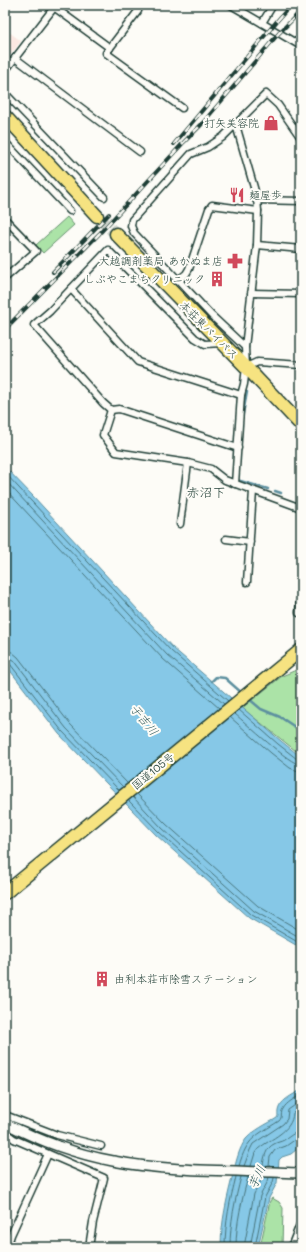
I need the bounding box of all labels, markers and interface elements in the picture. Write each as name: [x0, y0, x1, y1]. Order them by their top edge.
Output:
shop icon: 打矢美容院: [262, 114, 280, 132]
place label: 打矢美容院: [204, 115, 259, 130]
restaurant icon: 麺屋歩: [228, 186, 246, 204]
place label: 麺屋歩: [249, 187, 282, 202]
pharmacy icon: 大越調剤薬局 あかぬま店: [226, 252, 244, 270]
place label: 大越調剤薬局 あかぬま店: [98, 253, 223, 268]
building icon: しぶやこまちクリニック: [208, 270, 226, 288]
place label: しぶやこまちクリニック: [84, 271, 205, 286]
street label: 本荘東バイパス: [177, 297, 242, 362]
district label: 赤沼下: [186, 483, 226, 500]
water label: 子吉川: [127, 700, 162, 738]
street label: 国道105号: [128, 749, 177, 793]
building icon: 由利本荘市除雪ステーション: [93, 970, 111, 988]
place label: 由利本荘市除雪ステーション: [114, 971, 257, 986]
water label: 芋川: [244, 1162, 268, 1191]

